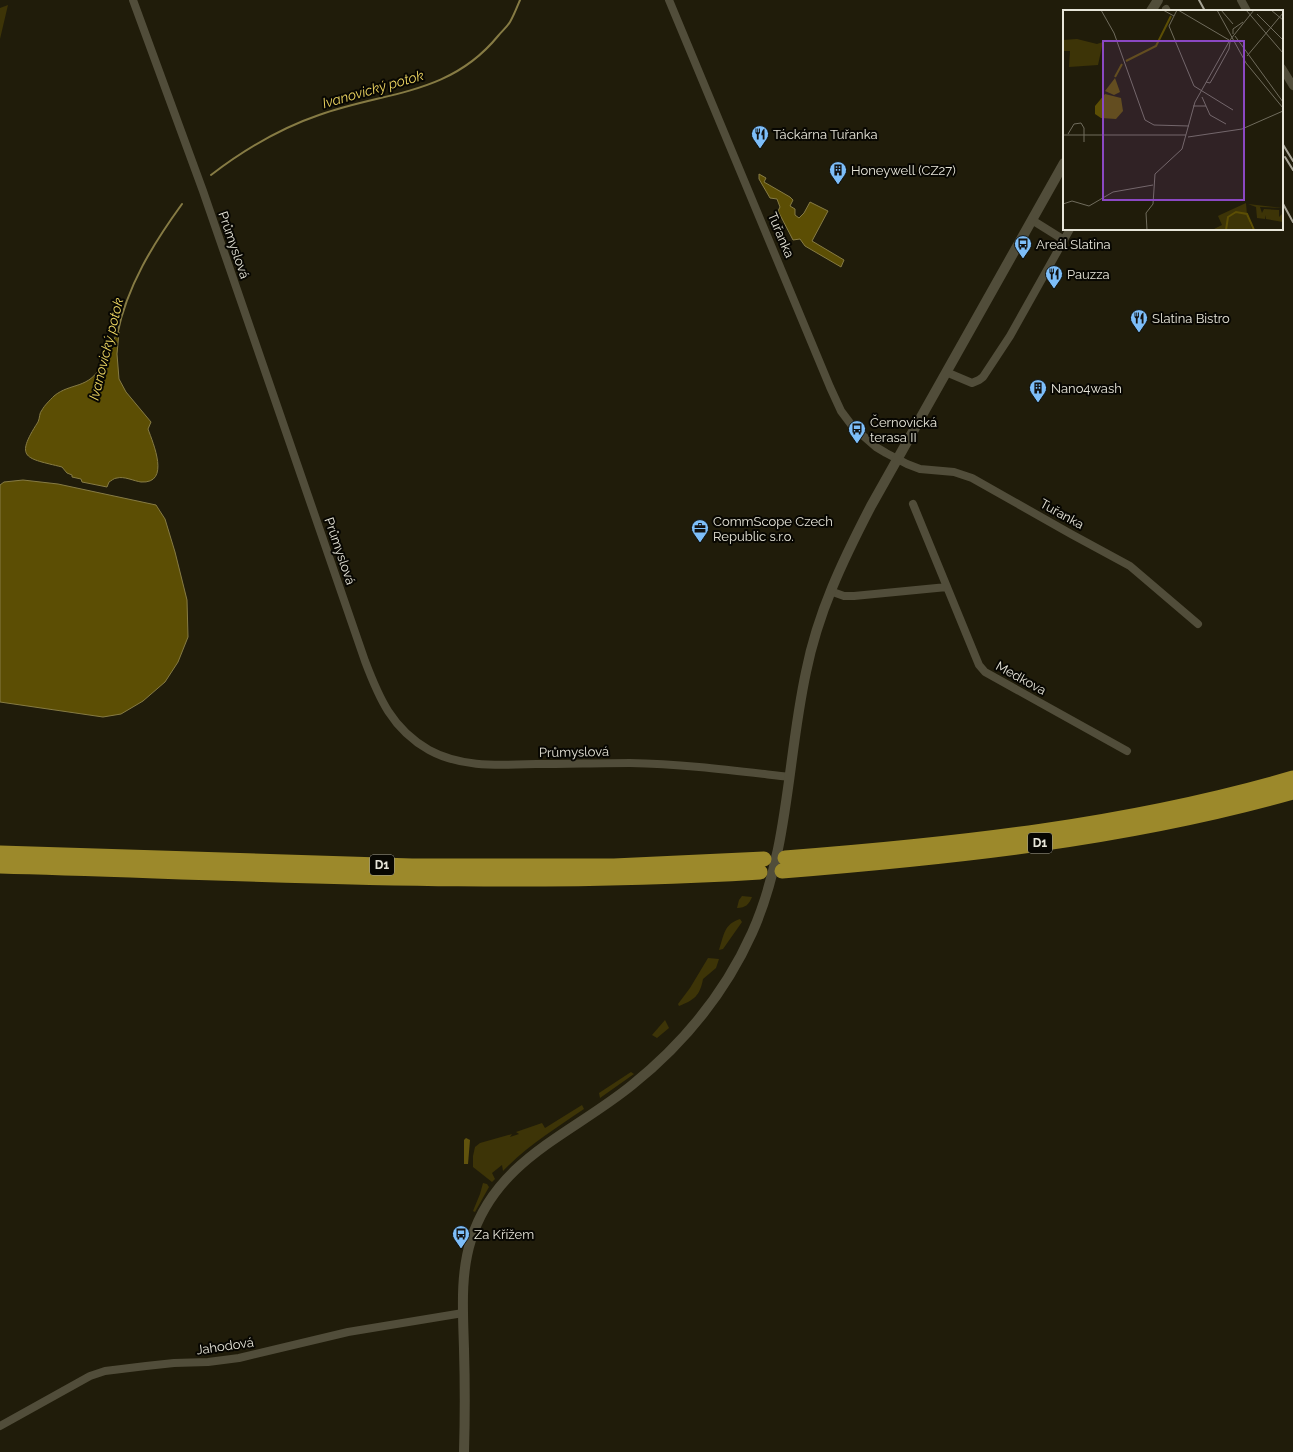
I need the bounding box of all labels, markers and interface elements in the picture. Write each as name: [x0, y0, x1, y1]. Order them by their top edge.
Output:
inset map: [1063, 10, 1283, 230]
water label: Ivanovický potok: [320, 67, 426, 111]
restaurant icon: Táckárna Tuřanka: [750, 124, 770, 149]
place label: Táckárna Tuřanka: [773, 127, 878, 142]
building icon: Honeywell (CZ27): [828, 160, 848, 185]
place label: Honeywell (CZ27): [851, 163, 956, 178]
street label: Průmyslová: [215, 209, 253, 281]
street label: Tuřanka: [765, 210, 797, 260]
bus stop icon: Areál Slatina: [1013, 234, 1033, 259]
place label: Areál Slatina: [1036, 237, 1111, 252]
restaurant icon: Pauzza: [1044, 264, 1064, 289]
place label: Pauzza: [1067, 267, 1110, 282]
water label: Ivanovický potok: [86, 296, 127, 402]
restaurant icon: Slatina Bistro: [1129, 308, 1149, 333]
place label: Slatina Bistro: [1152, 311, 1230, 326]
building icon: Nano4wash: [1028, 378, 1048, 403]
place label: Nano4wash: [1051, 381, 1122, 396]
place label: Černovická terasa II: [870, 414, 937, 445]
bus stop icon: Černovická terasa II: [847, 419, 867, 444]
street label: Tuřanka: [1037, 496, 1087, 532]
place label: CommScope Czech Republic s.r.o.: [713, 514, 833, 544]
street label: Průmyslová: [321, 515, 359, 587]
office icon: CommScope Czech Republic s.r.o.: [690, 518, 710, 543]
street label: Medkova: [993, 658, 1049, 698]
street label: Průmyslová: [539, 744, 609, 760]
road number: D1: [1028, 833, 1052, 853]
road number: D1: [370, 855, 394, 875]
bus stop icon: Za Křížem: [451, 1224, 471, 1249]
place label: Za Křížem: [474, 1227, 534, 1242]
street label: Jahodová: [195, 1335, 255, 1357]

